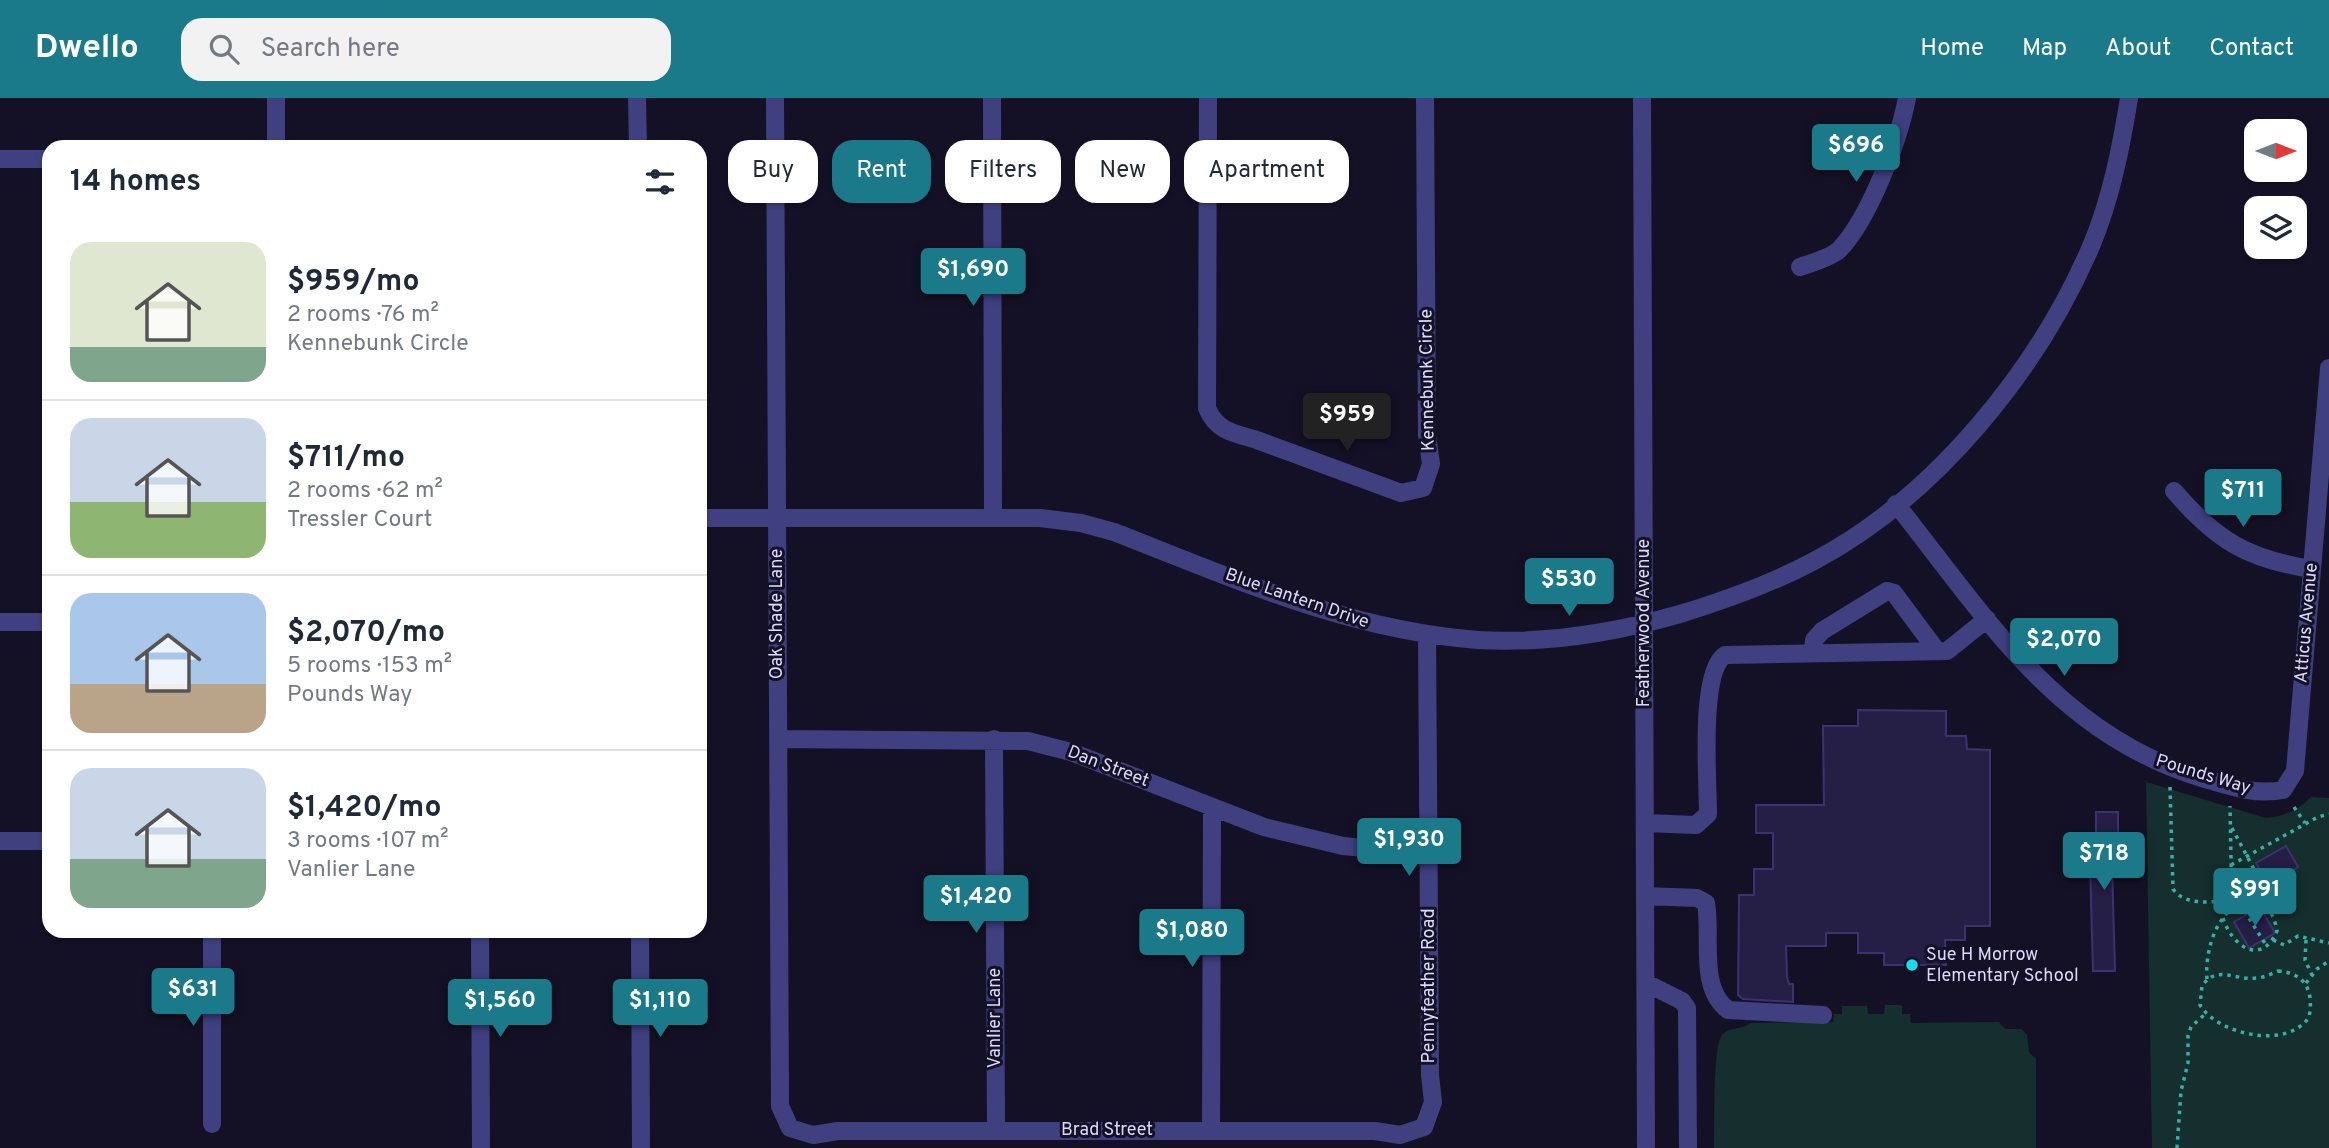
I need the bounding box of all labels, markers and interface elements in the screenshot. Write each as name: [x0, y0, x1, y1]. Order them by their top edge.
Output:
search box: [181, 18, 671, 81]
text: Dwello: [35, 28, 139, 70]
icon: search: [205, 30, 243, 68]
text: Search here: [261, 33, 400, 66]
text: Home: [1920, 34, 1984, 64]
text: Map: [2022, 34, 2067, 64]
text: About: [2105, 34, 2171, 64]
text: Contact: [2209, 34, 2294, 64]
north arrow: [2244, 119, 2306, 182]
map controls: [2244, 119, 2307, 259]
pin: $696: [1815, 125, 1897, 184]
text: $696: [1828, 132, 1884, 161]
chip: Buy: [728, 140, 818, 203]
chip: Rent: [832, 140, 931, 203]
chip: Filters: [945, 140, 1061, 203]
chip: New: [1075, 140, 1170, 203]
chip: Apartment: [1184, 140, 1349, 203]
icon: filters: [641, 163, 679, 201]
text: 14 homes: [70, 164, 201, 201]
button: layers: [2244, 196, 2307, 259]
pin: $1,690: [916, 248, 1030, 308]
text: $1,690: [937, 256, 1009, 285]
text: $959/mo: [287, 264, 419, 301]
icon: home: [126, 270, 210, 354]
text: 2 rooms · 76 m²: [287, 301, 439, 330]
street label: Kennebunk Circle: [1415, 309, 1441, 451]
text: Kennebunk Circle: [287, 330, 469, 359]
pin: $959: [1306, 394, 1388, 453]
text: $959: [1319, 401, 1375, 430]
text: $711/mo: [287, 440, 405, 477]
icon: home: [126, 446, 210, 530]
pin: $711: [2202, 470, 2284, 529]
text: 2 rooms · 62 m²: [287, 477, 443, 506]
text: $711: [2220, 477, 2266, 506]
text: Tressler Court: [287, 506, 432, 535]
street label: Featherwood Avenue: [1633, 539, 1656, 707]
street label: Oak Shade Lane: [766, 549, 789, 679]
pin: $530: [1528, 559, 1610, 618]
street label: Atticus Avenue: [2290, 562, 2324, 684]
street label: Blue Lantern Drive: [1222, 564, 1372, 634]
text: $530: [1541, 566, 1597, 595]
text: $2,070/mo: [287, 615, 445, 652]
pin: $2,070: [2007, 618, 2121, 678]
icon: home: [126, 621, 210, 705]
text: $2,070: [2026, 626, 2102, 655]
text: 5 rooms · 153 m²: [287, 652, 452, 681]
text: Pounds Way: [287, 681, 412, 710]
street label: Dan Street: [1064, 741, 1152, 793]
street label: Pounds Way: [2153, 750, 2253, 800]
text: $1,420/mo: [287, 790, 441, 827]
icon: home: [126, 796, 210, 880]
pin: $1,930: [1352, 818, 1466, 878]
text: $1,930: [1373, 826, 1445, 855]
text: 3 rooms · 107 m²: [287, 827, 449, 856]
pin: $718: [2063, 832, 2145, 892]
text: $718: [2079, 840, 2129, 869]
text: Vanlier Lane: [287, 856, 415, 885]
pin: $991: [2214, 868, 2296, 928]
pin: $1,420: [919, 876, 1033, 935]
text: $991: [2229, 876, 2281, 905]
text: $1,420: [939, 883, 1013, 912]
street label: Pennyfeather Road: [1418, 908, 1441, 1064]
pin: $1,080: [1135, 910, 1249, 969]
text: $1,080: [1155, 917, 1229, 946]
place label: Sue H Morrow Elementary School: [1926, 944, 2079, 988]
marker: Sue H Morrow Elementary School: [1904, 957, 1920, 973]
pin: $631: [152, 968, 234, 1028]
street label: Vanlier Lane: [984, 968, 1007, 1068]
text: $631: [168, 976, 218, 1005]
pin: $1,560: [443, 979, 557, 1039]
pin: $1,110: [603, 979, 717, 1039]
text: $1,560: [464, 987, 536, 1016]
text: $1,110: [629, 987, 691, 1016]
street label: Brad Street: [1061, 1119, 1153, 1142]

